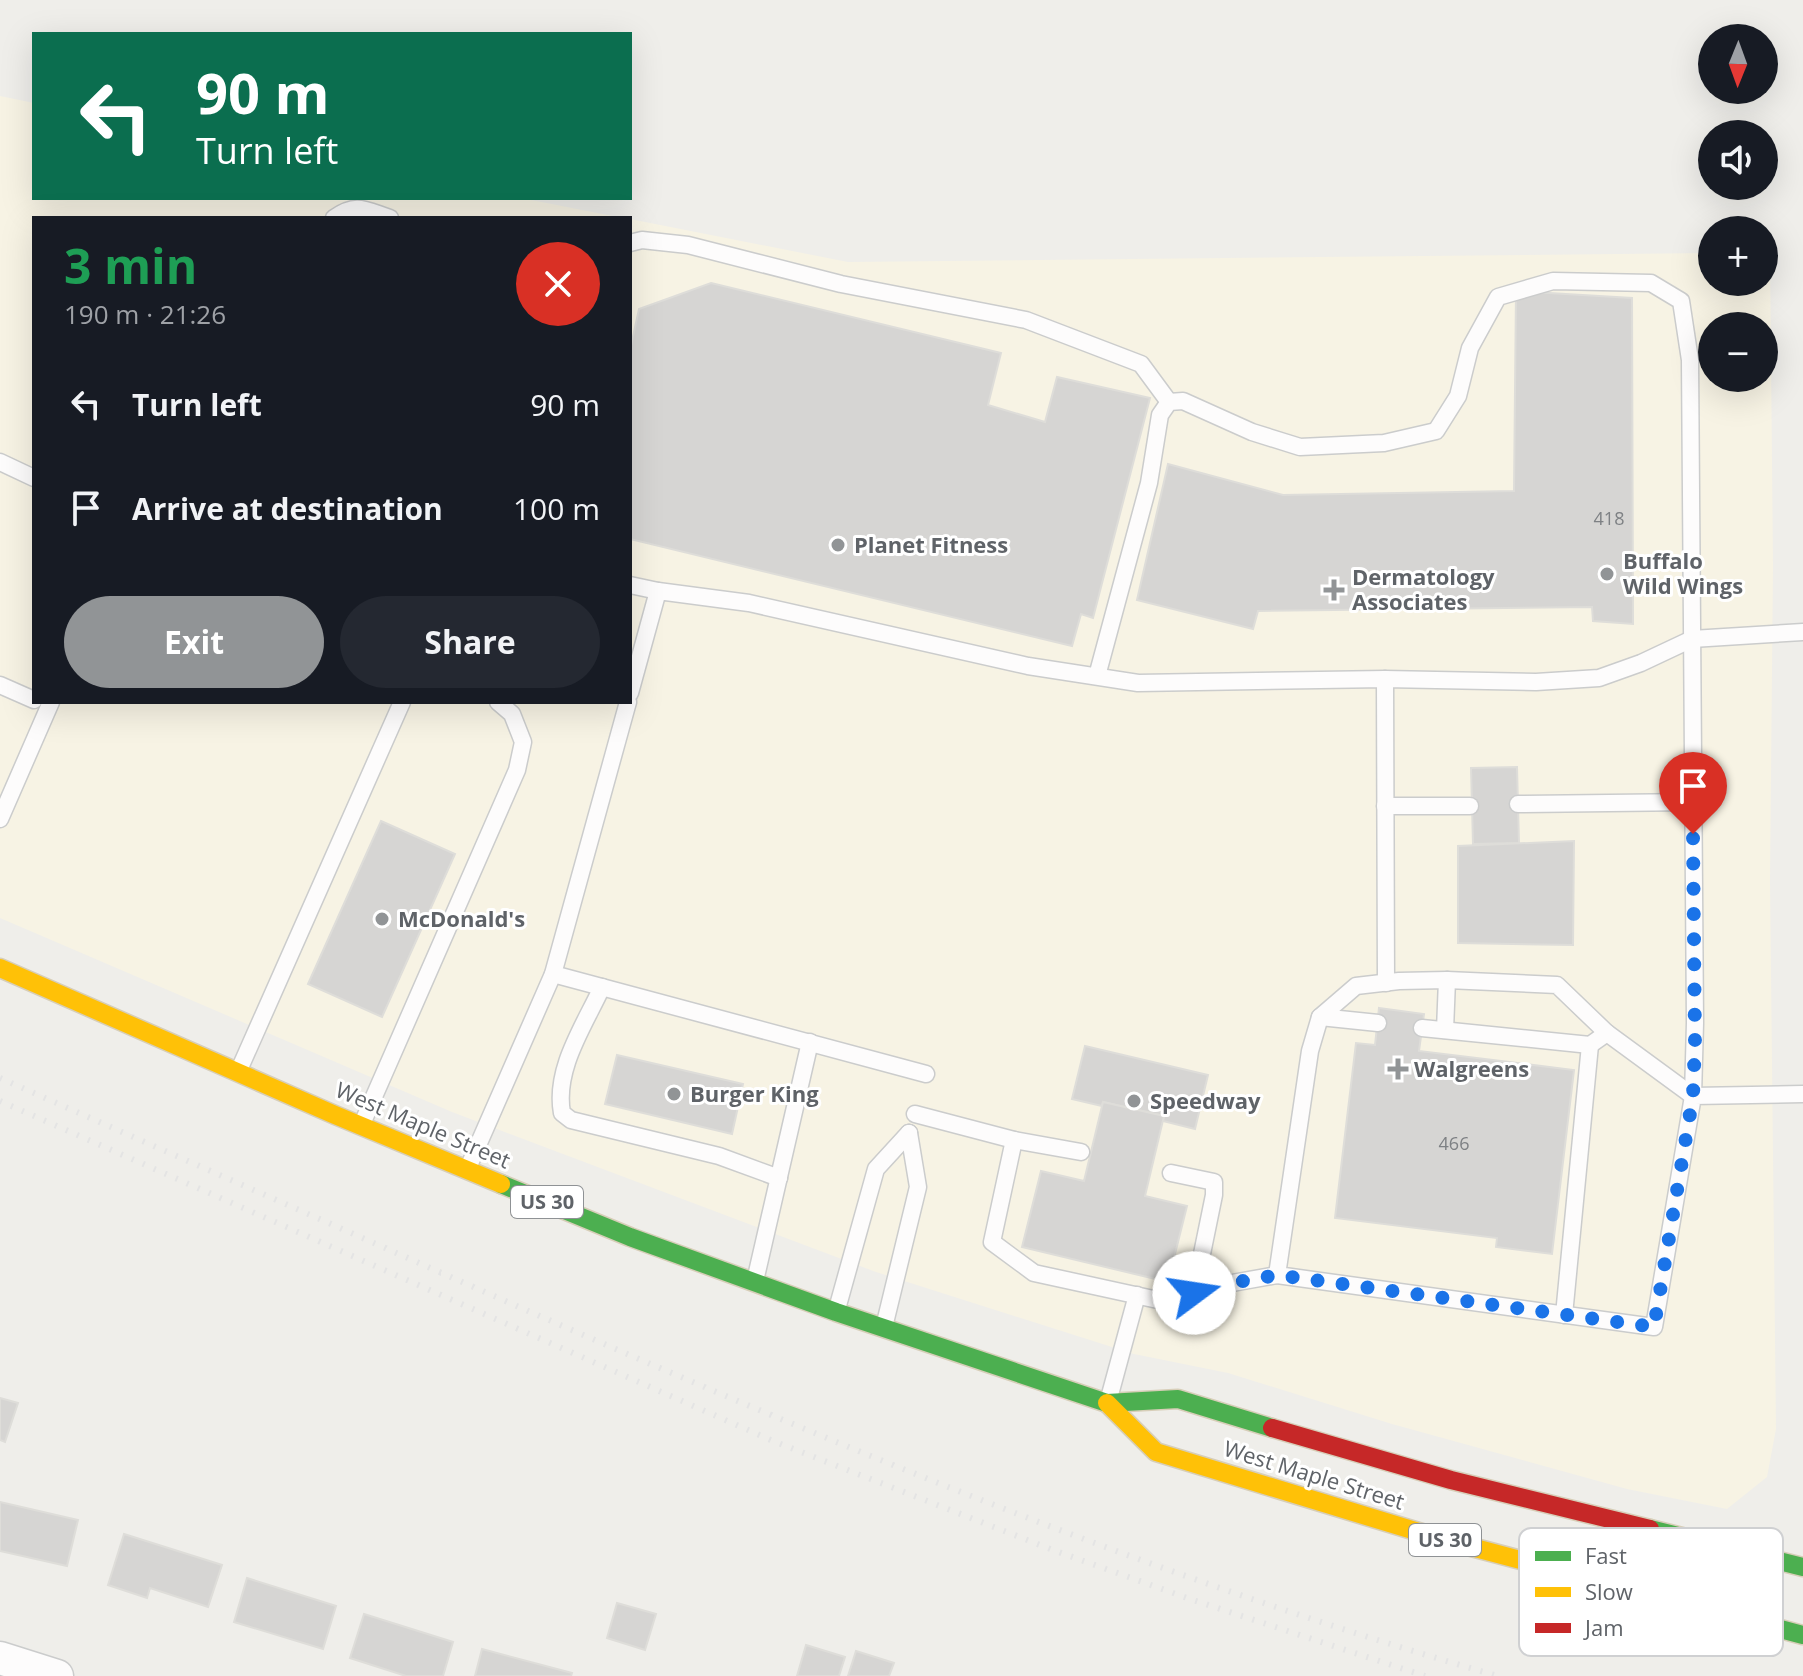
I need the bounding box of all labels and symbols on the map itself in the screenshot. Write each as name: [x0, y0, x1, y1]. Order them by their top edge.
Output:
north arrow: [1698, 24, 1778, 104]
house number: 418: [1594, 506, 1624, 530]
place label: Planet Fitness: [854, 529, 1008, 559]
marker: Planet Fitness: [829, 536, 847, 554]
place label: Buffalo Wild Wings: [1623, 545, 1743, 600]
place label: Dermatology Associates: [1352, 561, 1495, 616]
marker: Buffalo Wild Wings: [1598, 565, 1616, 583]
marker: Dermatology Associates: [1323, 579, 1345, 601]
pin: [1659, 752, 1727, 834]
place label: McDonald's: [398, 903, 525, 933]
marker: McDonald's: [373, 910, 391, 928]
place label: Walgreens: [1414, 1053, 1529, 1083]
marker: Walgreens: [1389, 1060, 1407, 1078]
street label: West Maple Street: [331, 1074, 516, 1175]
place label: Burger King: [690, 1078, 819, 1108]
marker: Burger King: [665, 1085, 683, 1103]
place label: Speedway: [1150, 1085, 1261, 1115]
marker: Speedway: [1125, 1092, 1143, 1110]
house number: 466: [1439, 1131, 1469, 1155]
road number: US 30: [511, 1186, 583, 1218]
position arrow: [1152, 1251, 1236, 1335]
street label: West Maple Street: [1220, 1432, 1408, 1516]
road number: US 30: [1409, 1524, 1481, 1556]
legend: [1519, 1528, 1783, 1656]
text: Fast: [1585, 1540, 1627, 1570]
text: Slow: [1585, 1576, 1633, 1606]
text: Jam: [1583, 1612, 1624, 1642]

